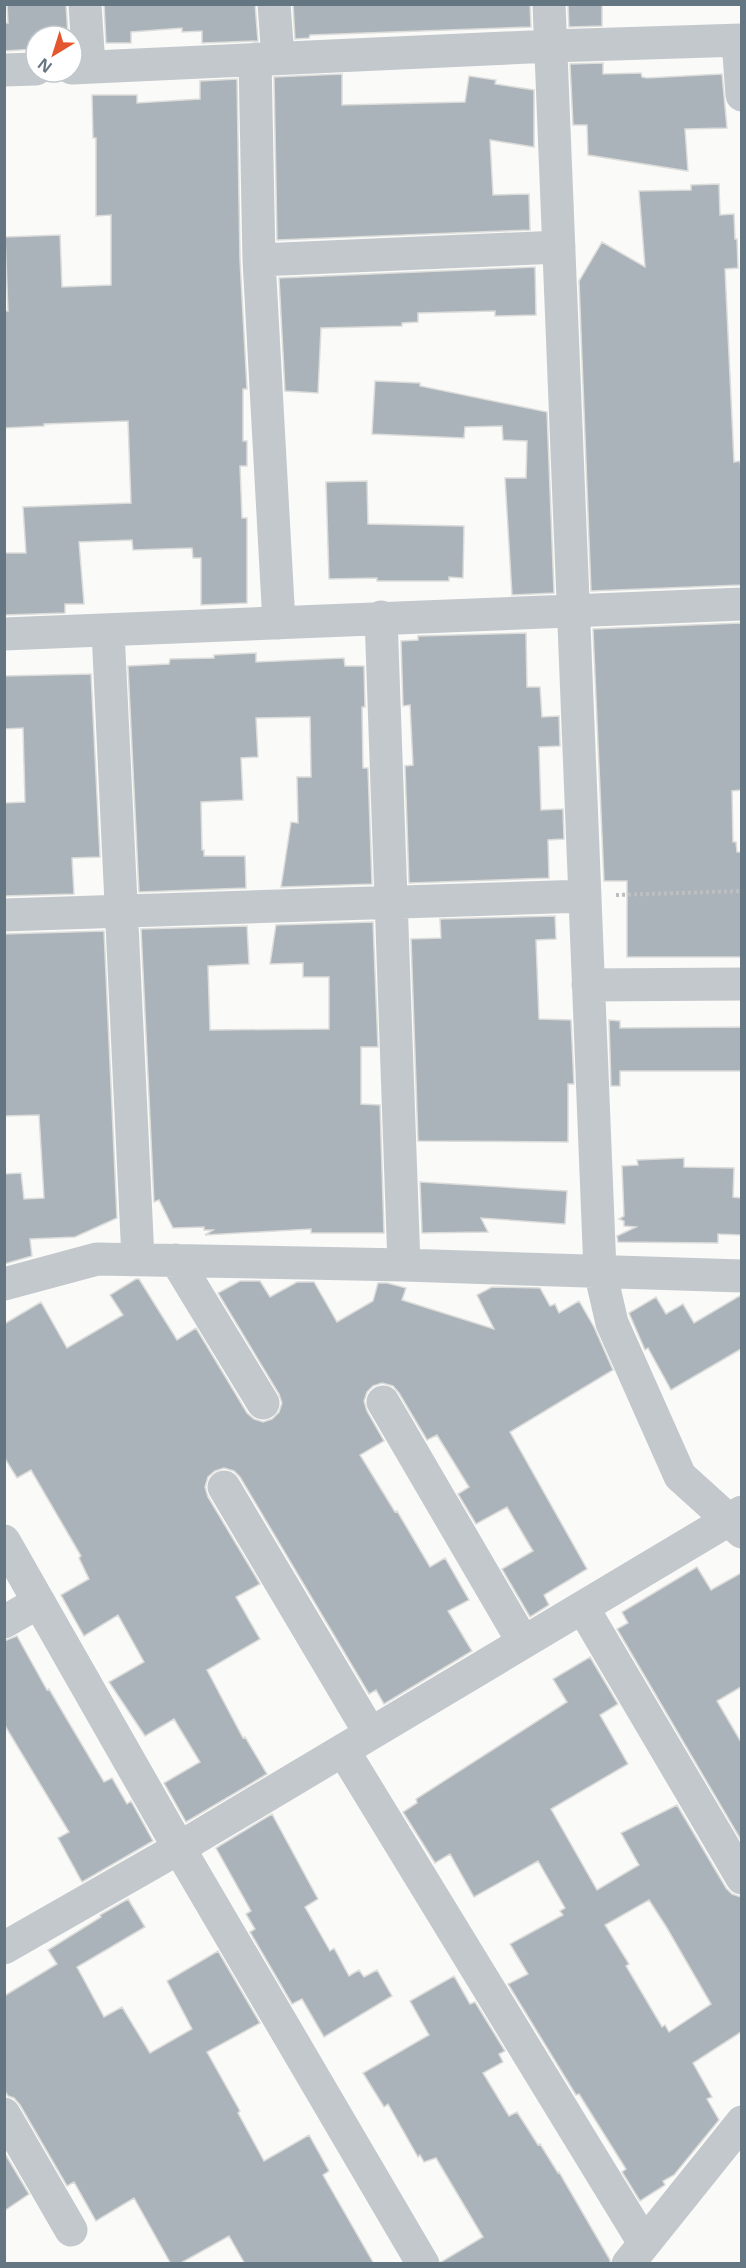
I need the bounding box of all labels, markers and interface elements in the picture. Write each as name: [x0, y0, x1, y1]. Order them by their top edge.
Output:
north arrow: [24, 24, 84, 84]
text: N: [33, 53, 57, 78]

